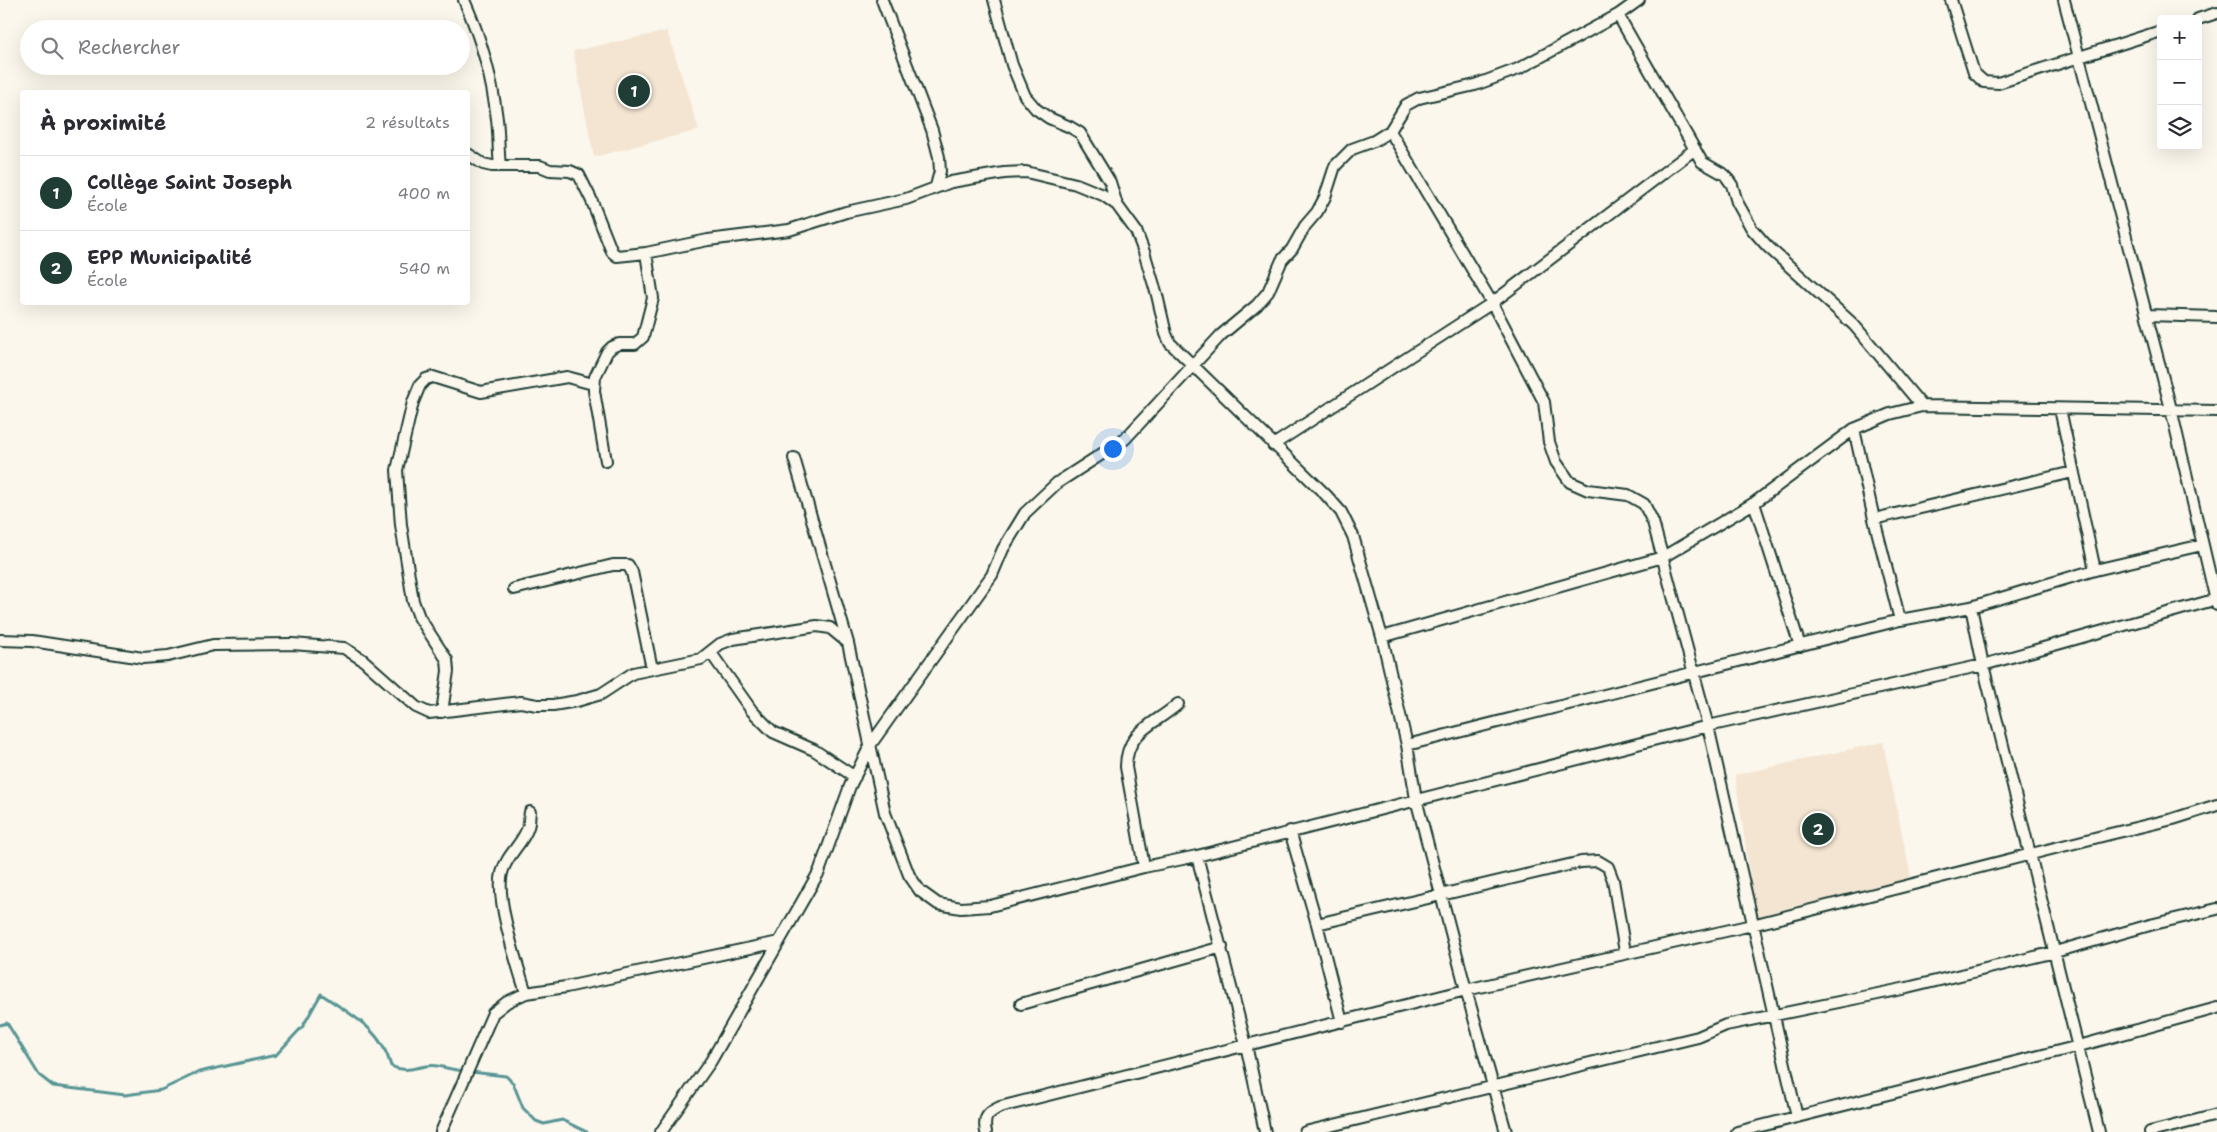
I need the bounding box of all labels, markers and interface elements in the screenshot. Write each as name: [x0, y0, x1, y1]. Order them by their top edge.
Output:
map controls: [2157, 15, 2202, 150]
button: +: [2157, 15, 2202, 60]
search box: [20, 20, 470, 75]
icon: search: [38, 34, 66, 62]
text: Rechercher: [78, 35, 181, 60]
button: −: [2157, 60, 2202, 105]
pin: 1: [618, 72, 650, 110]
button: layers: [2157, 105, 2202, 150]
text: À proximité: [40, 109, 166, 137]
text: 2 résultats: [365, 112, 450, 133]
text: Collège Saint Joseph: [87, 170, 292, 195]
text: 1: [52, 183, 60, 204]
text: 400 m: [397, 183, 450, 204]
text: École: [87, 195, 128, 216]
text: EPP Municipalité: [87, 245, 252, 270]
text: 2: [50, 258, 62, 279]
text: 540 m: [399, 258, 450, 279]
text: École: [87, 270, 128, 291]
your location: [1100, 436, 1126, 462]
pin: 2: [1802, 810, 1834, 848]

